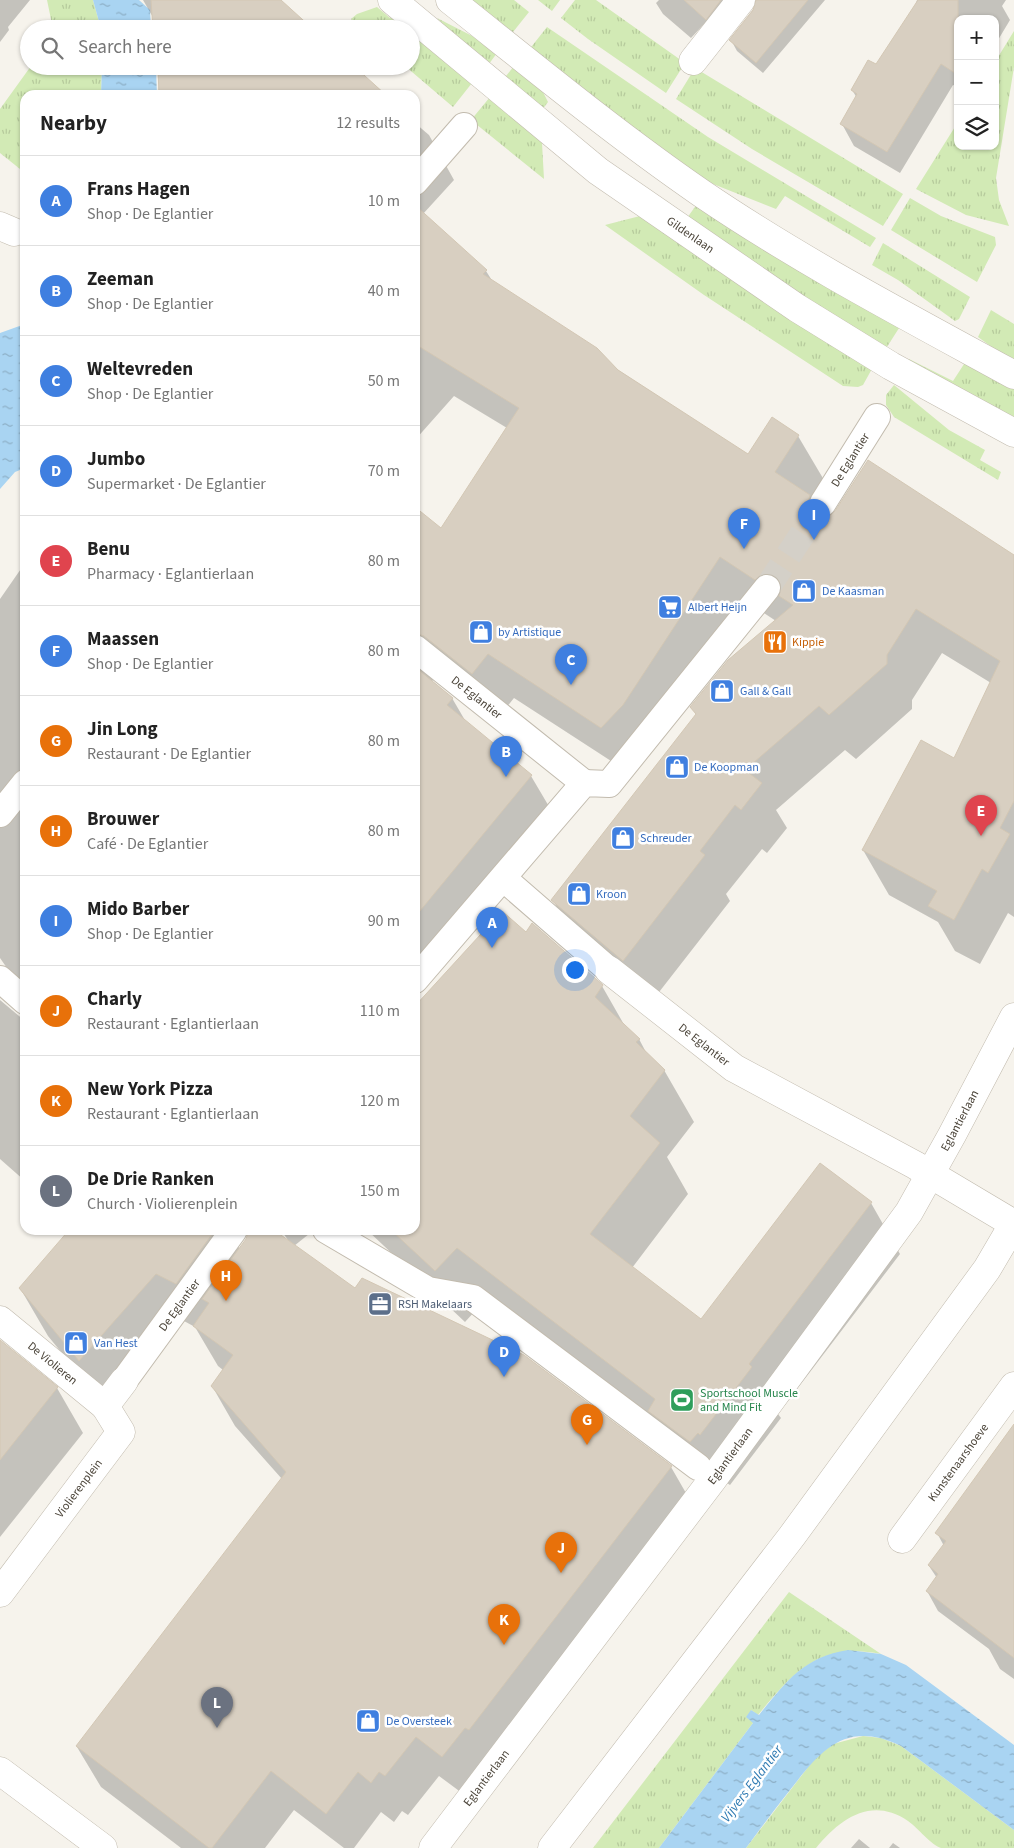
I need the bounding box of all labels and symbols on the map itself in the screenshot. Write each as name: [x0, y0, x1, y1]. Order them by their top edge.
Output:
street label: Gildenlaan: [663, 212, 718, 257]
street label: De Eglantier: [827, 429, 874, 490]
pin: I: [798, 499, 830, 540]
pin: F: [728, 508, 760, 549]
shop icon: De Kaasman: [791, 578, 817, 604]
place label: De Kaasman: [822, 583, 884, 600]
supermarket icon: Albert Heijn: [657, 594, 683, 620]
place label: Albert Heijn: [688, 599, 747, 616]
shop icon: by Artistique: [468, 619, 494, 645]
place label: by Artistique: [498, 624, 561, 641]
restaurant icon: Kippie: [762, 629, 788, 655]
place label: Kippie: [792, 634, 824, 651]
pin: C: [555, 644, 587, 685]
street label: De Eglantier: [448, 672, 507, 723]
shop icon: Gall & Gall: [709, 678, 735, 704]
place label: Gall & Gall: [740, 683, 791, 700]
pin: B: [490, 736, 522, 777]
shop icon: De Koopman: [664, 754, 690, 780]
place label: De Koopman: [694, 759, 759, 776]
pin: E: [965, 795, 997, 836]
shop icon: Schreuder: [610, 825, 636, 851]
place label: Schreuder: [640, 830, 693, 847]
shop icon: Kroon: [566, 881, 592, 907]
place label: Kroon: [596, 886, 627, 903]
pin: A: [476, 907, 508, 948]
your location: [562, 957, 588, 983]
street label: De Eglantier: [675, 1019, 734, 1071]
street label: Eglantierlaan: [936, 1087, 983, 1154]
pin: H: [210, 1260, 242, 1301]
street label: De Eglantier: [155, 1275, 205, 1335]
office icon: RSH Makelaars: [367, 1291, 393, 1317]
place label: RSH Makelaars: [398, 1296, 472, 1313]
shop icon: Van Hest: [63, 1330, 89, 1356]
place label: Van Hest: [94, 1335, 138, 1352]
pin: D: [488, 1336, 520, 1377]
street label: De Violieren: [24, 1338, 81, 1389]
place label: Sportschool Muscle and Mind Fit: [700, 1385, 798, 1416]
sports icon: Sportschool Muscle and Mind Fit: [669, 1387, 695, 1413]
pin: G: [571, 1404, 603, 1445]
street label: Kunstenaarshoeve: [924, 1420, 992, 1505]
street label: Eglantierlaan: [703, 1424, 757, 1488]
street label: Violierenplein: [51, 1455, 106, 1521]
pin: J: [545, 1532, 577, 1573]
pin: K: [488, 1604, 520, 1645]
pin: L: [201, 1687, 233, 1728]
shop icon: De Oversteek: [355, 1708, 381, 1734]
place label: De Oversteek: [386, 1713, 452, 1730]
water label: Vijvers Eglantier: [716, 1740, 788, 1827]
street label: Eglantierlaan: [459, 1746, 513, 1810]

